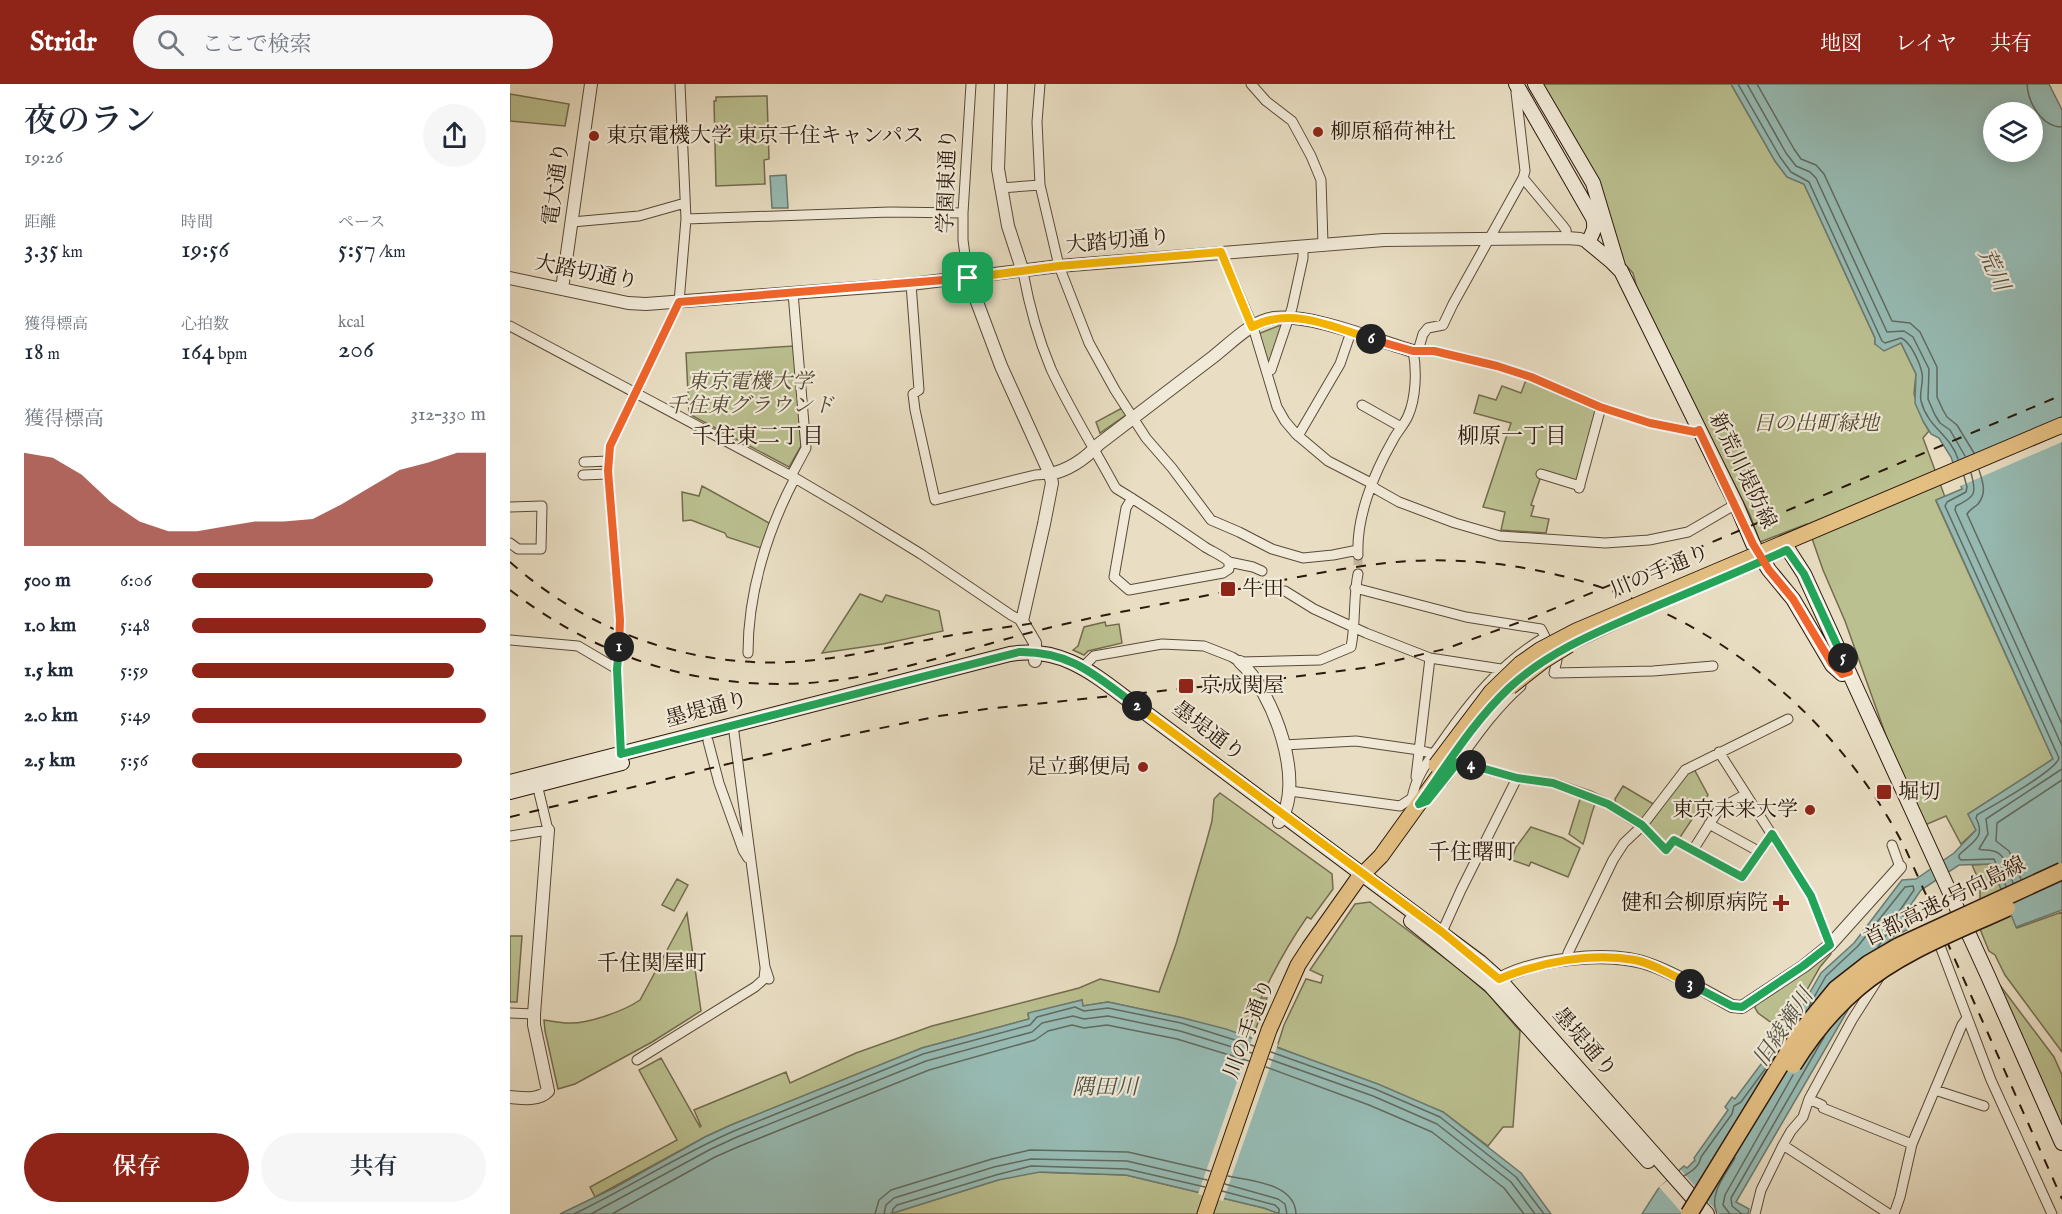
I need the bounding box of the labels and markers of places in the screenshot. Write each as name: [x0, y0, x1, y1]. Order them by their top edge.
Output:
place label: 柳原稲荷神社: [1330, 119, 1456, 146]
place label: 東京電機大学 東京千住キャンパス: [606, 123, 924, 150]
marker: 柳原稲荷神社: [1311, 125, 1325, 139]
marker: 東京電機大学 東京千住キャンパス: [587, 129, 601, 143]
pin: [942, 252, 993, 303]
pin: 6: [1356, 324, 1386, 354]
place label: 牛田: [1242, 576, 1284, 603]
marker: 牛田: [1219, 580, 1237, 598]
pin: 1: [604, 632, 634, 662]
pin: 5: [1828, 643, 1858, 673]
place label: 京成関屋: [1200, 673, 1284, 700]
marker: 京成関屋: [1177, 677, 1195, 695]
pin: 2: [1122, 691, 1152, 721]
pin: 4: [1456, 750, 1486, 780]
place label: 足立郵便局: [1026, 754, 1131, 781]
marker: 足立郵便局: [1136, 760, 1150, 774]
place label: 堀切: [1898, 779, 1940, 806]
marker: 堀切: [1875, 783, 1893, 801]
place label: 東京未来大学: [1672, 797, 1798, 824]
marker: 東京未来大学: [1803, 803, 1817, 817]
place label: 健和会柳原病院: [1621, 890, 1768, 917]
marker: 健和会柳原病院: [1772, 894, 1790, 912]
pin: 3: [1675, 969, 1705, 999]

